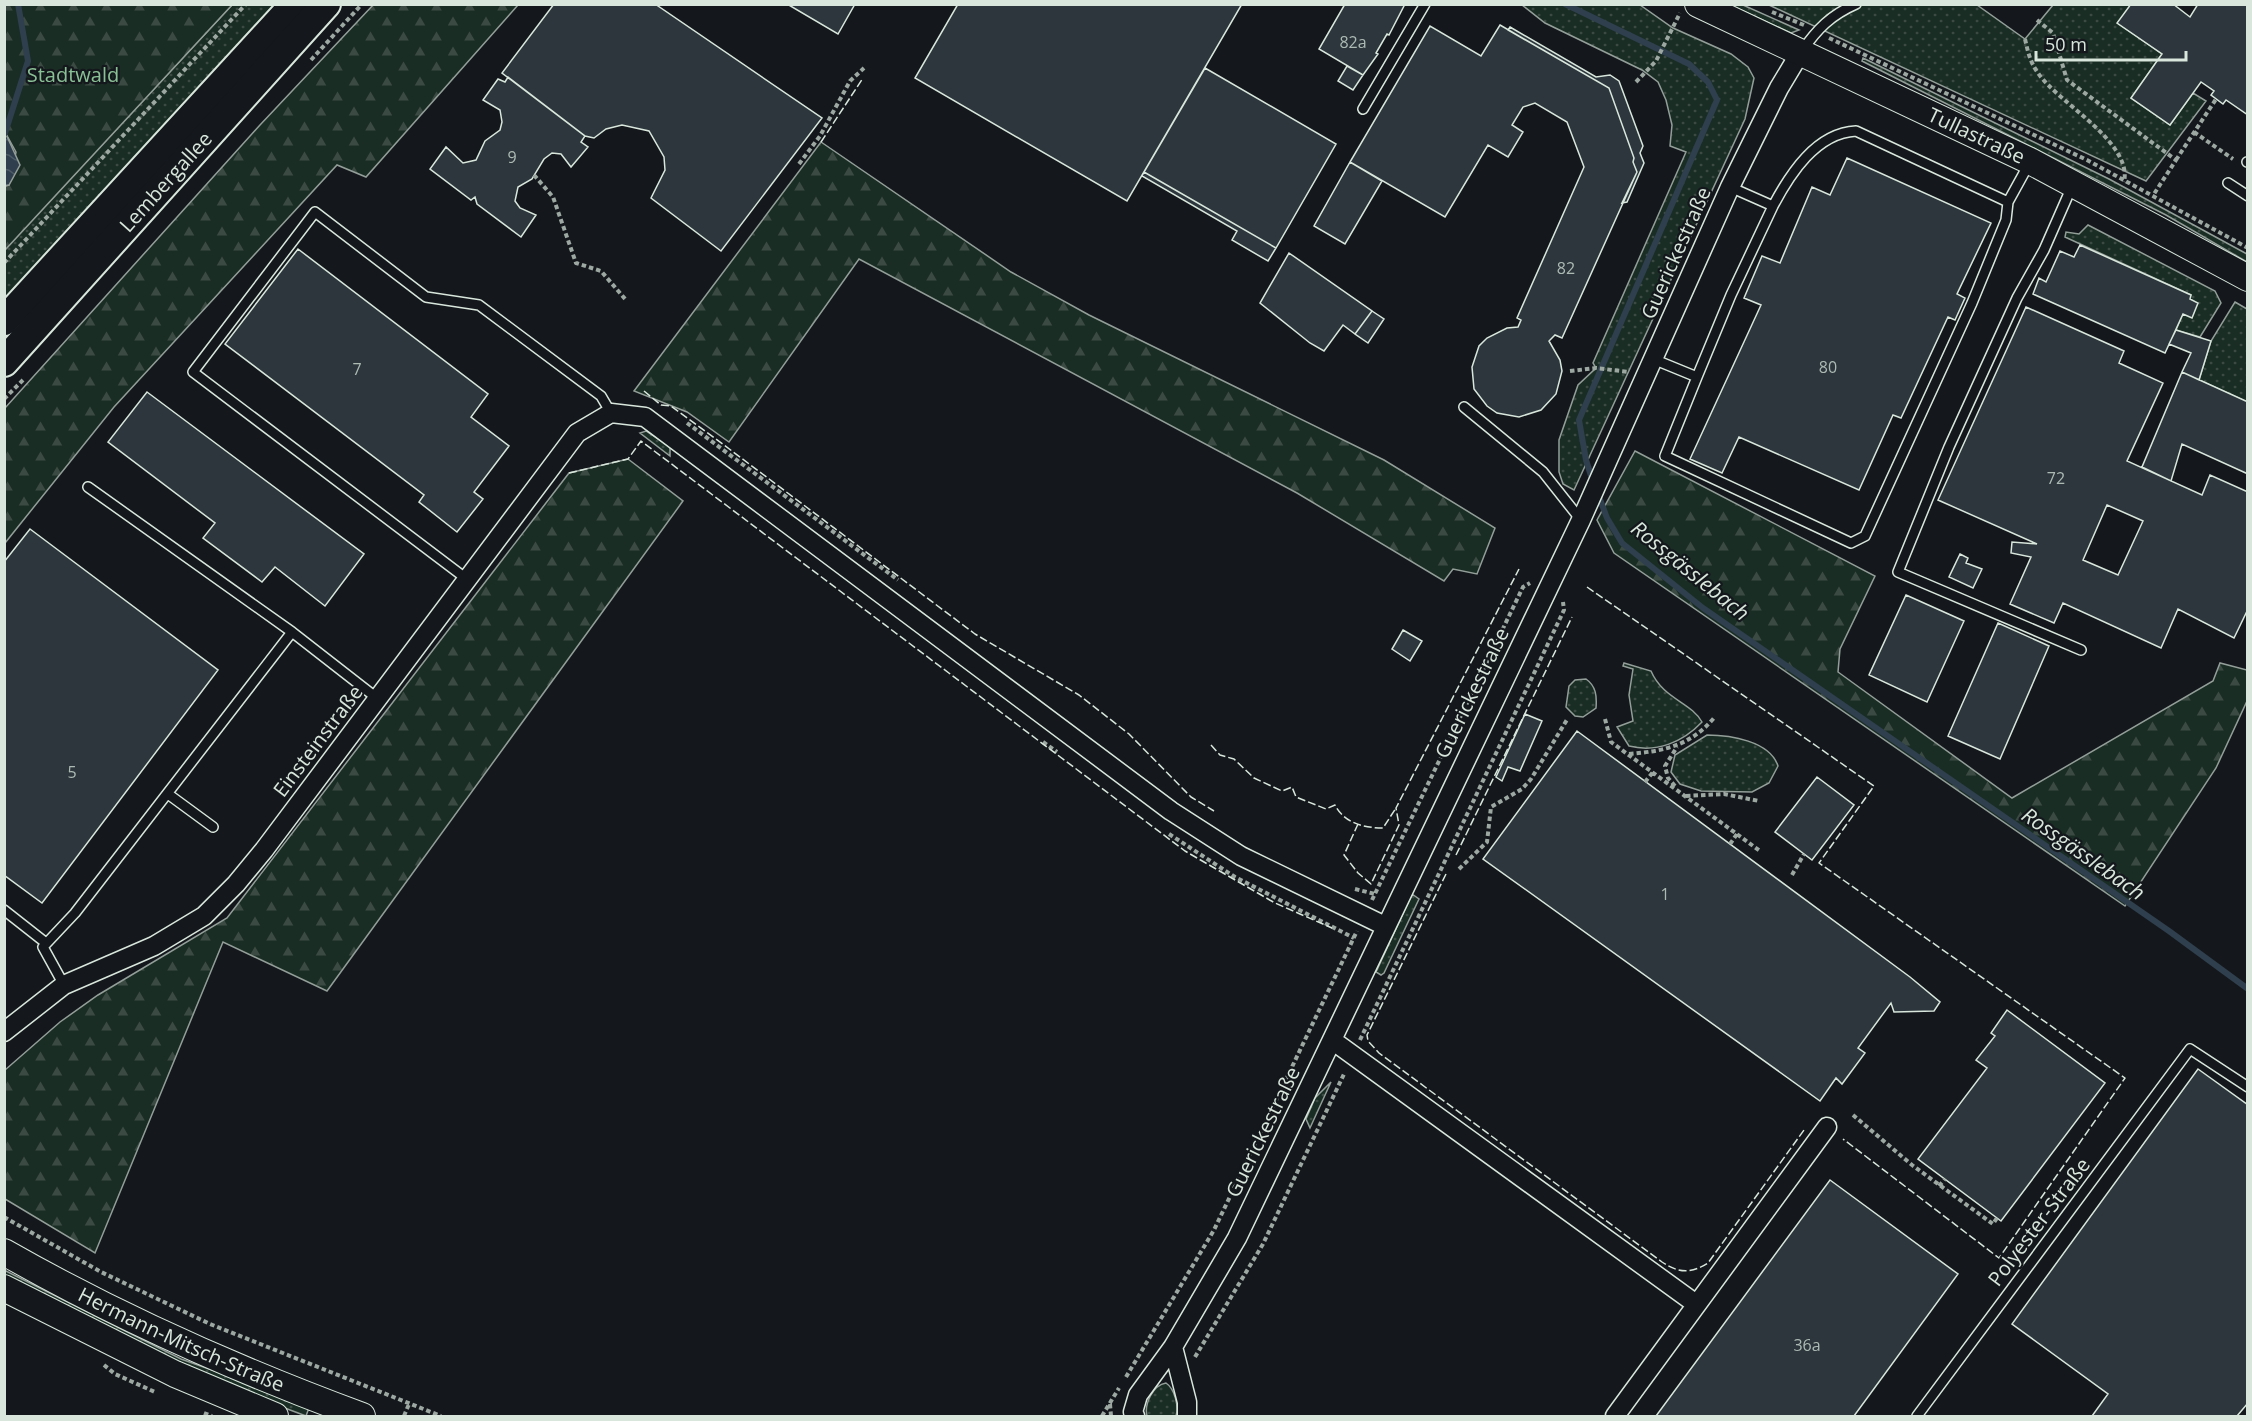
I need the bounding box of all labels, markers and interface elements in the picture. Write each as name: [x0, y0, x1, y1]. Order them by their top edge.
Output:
scale bar: [2036, 24, 2186, 62]
house number: 82a: [1339, 31, 1367, 53]
text: 50 m: [2045, 32, 2087, 56]
park label: Stadtwald: [27, 61, 119, 88]
street label: Tullastraße: [1924, 101, 2030, 170]
street label: Lembergallee: [113, 126, 218, 238]
house number: 9: [507, 146, 517, 168]
street label: Guerickestraße: [1634, 182, 1717, 323]
house number: 82: [1557, 257, 1575, 279]
house number: 80: [1819, 356, 1837, 378]
house number: 7: [352, 358, 362, 380]
house number: 72: [2047, 467, 2065, 489]
water label: Rossgässlebach: [1626, 514, 1755, 626]
street label: Guerickestraße: [1428, 623, 1515, 763]
street label: Einsteinstraße: [267, 679, 368, 802]
house number: 5: [67, 761, 77, 783]
water label: Rossgässlebach: [2016, 800, 2151, 906]
house number: 1: [1660, 883, 1670, 905]
street label: Guerickestraße: [1219, 1062, 1306, 1202]
street label: Polyester-Straße: [1981, 1152, 2096, 1291]
street label: Hermann-Mitsch-Straße: [74, 1281, 289, 1398]
house number: 36a: [1793, 1334, 1821, 1356]

